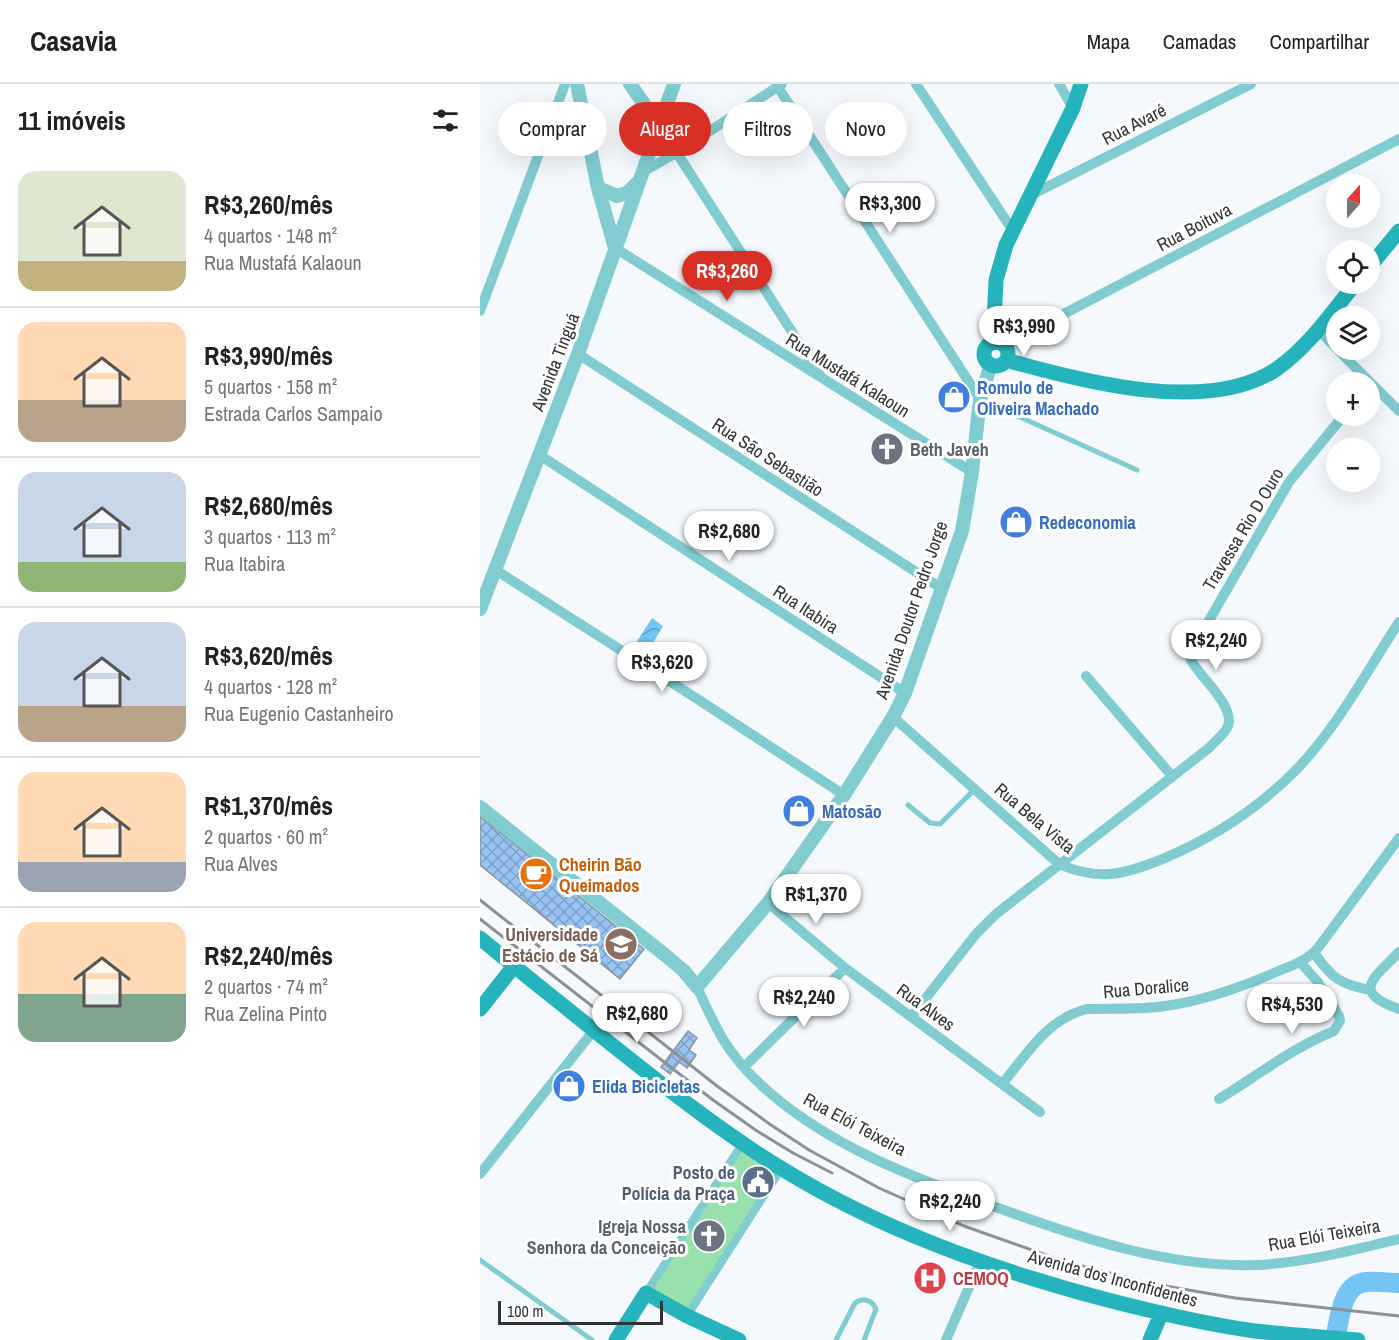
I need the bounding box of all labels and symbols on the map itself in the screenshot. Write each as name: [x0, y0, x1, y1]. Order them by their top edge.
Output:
street label: Rua Avaré: [1098, 97, 1170, 151]
north arrow: [1326, 174, 1380, 228]
pin: R$3,300: [835, 183, 945, 234]
street label: Rua Boituva: [1152, 197, 1236, 257]
pin: R$3,260: [672, 251, 782, 302]
pin: R$3,990: [969, 306, 1079, 357]
street label: Avenida Tinguá: [524, 309, 585, 416]
street label: Rua Mustafá Kalaoun: [781, 327, 915, 423]
place label: Romulo de Oliveira Machado: [977, 375, 1099, 421]
shop icon: Romulo de Oliveira Machado: [936, 379, 972, 415]
street label: Rua São Sebastião: [708, 412, 828, 502]
church icon: Beth Javeh: [869, 431, 905, 467]
place label: Beth Javeh: [910, 437, 989, 462]
street label: Travessa Rio D Ouro: [1197, 463, 1289, 595]
shop icon: Redeconomia: [998, 504, 1034, 540]
place label: Redeconomia: [1039, 510, 1137, 535]
pin: R$2,680: [674, 511, 784, 562]
street label: Avenida Doutor Pedro Jorge: [868, 518, 953, 703]
street label: Rua Itabira: [769, 579, 843, 639]
pin: R$2,240: [1161, 620, 1271, 671]
pin: R$3,620: [607, 642, 717, 693]
street label: Rua Bela Vista: [989, 777, 1081, 859]
shop icon: Matosão: [781, 793, 817, 829]
place label: Matosão: [822, 799, 882, 824]
place label: Cheirin Bão Queimados: [559, 852, 642, 898]
cafe icon: Cheirin Bão Queimados: [518, 856, 554, 892]
pin: R$1,370: [761, 874, 871, 925]
place label: Universidade Estácio de Sá: [502, 922, 599, 968]
school or university icon: Universidade Estácio de Sá: [603, 926, 639, 962]
street label: Rua Doralice: [1102, 972, 1190, 1004]
pin: R$2,240: [749, 977, 859, 1028]
street label: Rua Alves: [892, 977, 960, 1037]
pin: R$4,530: [1237, 984, 1347, 1035]
pin: R$2,680: [582, 993, 692, 1044]
shop icon: Elida Bicicletas: [551, 1068, 587, 1104]
place label: Elida Bicicletas: [592, 1074, 700, 1099]
street label: Rua Elói Teixeira: [799, 1086, 911, 1162]
place label: Posto de Polícia da Praça: [622, 1160, 736, 1206]
public building icon: Posto de Polícia da Praça: [740, 1164, 776, 1200]
pin: R$2,240: [895, 1181, 1005, 1232]
street label: Rua Elói Teixeira: [1266, 1213, 1382, 1257]
place label: Igreja Nossa Senhora da Conceição: [527, 1214, 687, 1260]
church icon: Igreja Nossa Senhora da Conceição: [691, 1218, 727, 1254]
street label: Avenida dos Inconfidentes: [1024, 1243, 1201, 1313]
hospital icon: CEMOQ: [912, 1260, 948, 1296]
place label: CEMOQ: [953, 1266, 1009, 1291]
scale bar: [498, 1298, 663, 1326]

